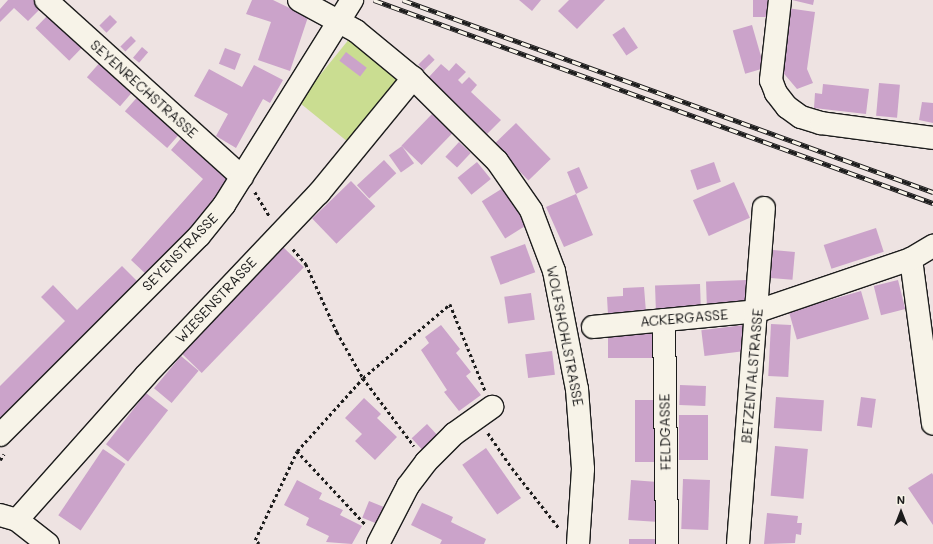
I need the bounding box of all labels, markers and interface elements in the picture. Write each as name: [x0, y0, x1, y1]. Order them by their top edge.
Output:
street label: SEYENRECHSTRASSE: [87, 36, 201, 142]
street label: SEYENSTRASSE: [139, 210, 221, 294]
street label: WIESENSTRASSE: [172, 254, 260, 346]
street label: WOLFSHOHLSTRASSE: [543, 264, 587, 408]
street label: ACKERGASSE: [639, 306, 729, 330]
street label: BETZENTALSTRASSE: [738, 308, 766, 444]
street label: FELDGASSE: [656, 394, 674, 470]
north arrow: [881, 492, 921, 532]
text: N: [897, 492, 905, 507]

